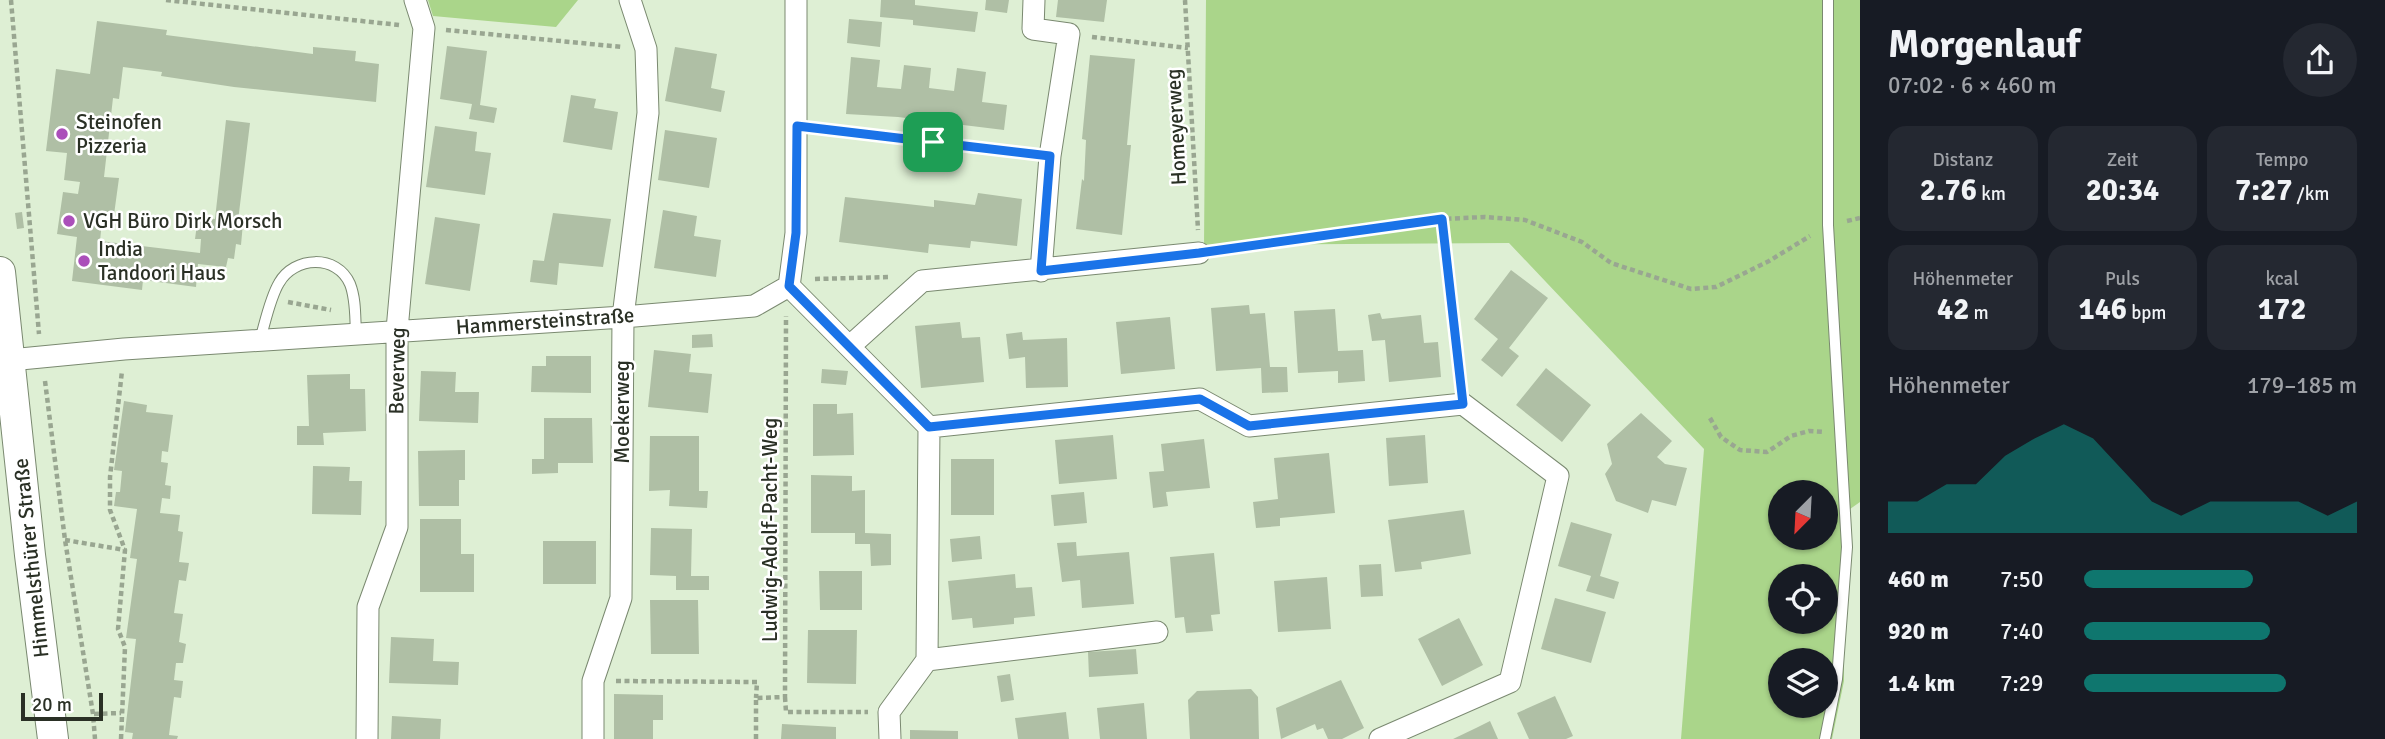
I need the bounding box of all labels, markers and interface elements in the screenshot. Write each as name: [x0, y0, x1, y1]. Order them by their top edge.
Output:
text: Morgenlauf: [1888, 21, 2080, 68]
button: share: [2283, 23, 2357, 97]
street label: Homeyerweg: [1160, 68, 1192, 186]
text: 07:02 · 6 × 460 m: [1888, 71, 2057, 100]
place label: Steinofen Pizzeria: [76, 109, 162, 159]
pin: [903, 112, 963, 172]
icon: arrive: [914, 123, 952, 161]
marker: Steinofen Pizzeria: [54, 126, 70, 142]
text: Distanz: [1932, 148, 1993, 172]
text: Zeit: [2107, 148, 2138, 172]
text: Tempo: [2256, 148, 2308, 172]
text: 2.76: [1920, 172, 1977, 209]
text: 20:34: [2086, 172, 2159, 209]
text: 7:27: [2235, 172, 2292, 209]
text: km: [1977, 182, 2006, 206]
text: /km: [2292, 182, 2329, 206]
place label: VGH Büro Dirk Morsch: [83, 208, 282, 234]
marker: VGH Büro Dirk Morsch: [61, 213, 77, 229]
place label: India Tandoori Haus: [98, 236, 226, 286]
marker: India Tandoori Haus: [76, 253, 92, 269]
text: Höhenmeter: [1913, 267, 2013, 291]
text: Puls: [2105, 267, 2140, 291]
text: kcal: [2266, 267, 2299, 291]
text: 42: [1937, 291, 1969, 328]
text: 146: [2078, 291, 2127, 328]
text: 172: [2258, 291, 2306, 328]
text: m: [1969, 301, 1989, 325]
text: bpm: [2127, 301, 2167, 325]
street label: Hammersteinstraße: [455, 302, 635, 340]
street label: Beverweg: [383, 327, 411, 415]
street label: Moekerweg: [609, 360, 635, 464]
text: Höhenmeter: [1888, 371, 2010, 400]
text: 179–185 m: [2247, 371, 2357, 400]
street label: Ludwig-Adolf-Pacht-Weg: [757, 418, 783, 642]
street label: Himmelsthürer Straße: [8, 457, 54, 659]
north arrow: [1768, 480, 1838, 550]
map controls: [1768, 480, 1838, 718]
button: locate: [1768, 564, 1838, 634]
text: 460 m: [1888, 565, 1949, 594]
text: 7:50: [2000, 565, 2043, 594]
text: 920 m: [1888, 617, 1949, 646]
text: 7:40: [2000, 617, 2043, 646]
button: layers: [1768, 648, 1838, 718]
text: 1.4 km: [1888, 669, 1955, 698]
text: 7:29: [2000, 669, 2043, 698]
scale bar: [21, 690, 103, 722]
text: 20 m: [32, 693, 72, 717]

